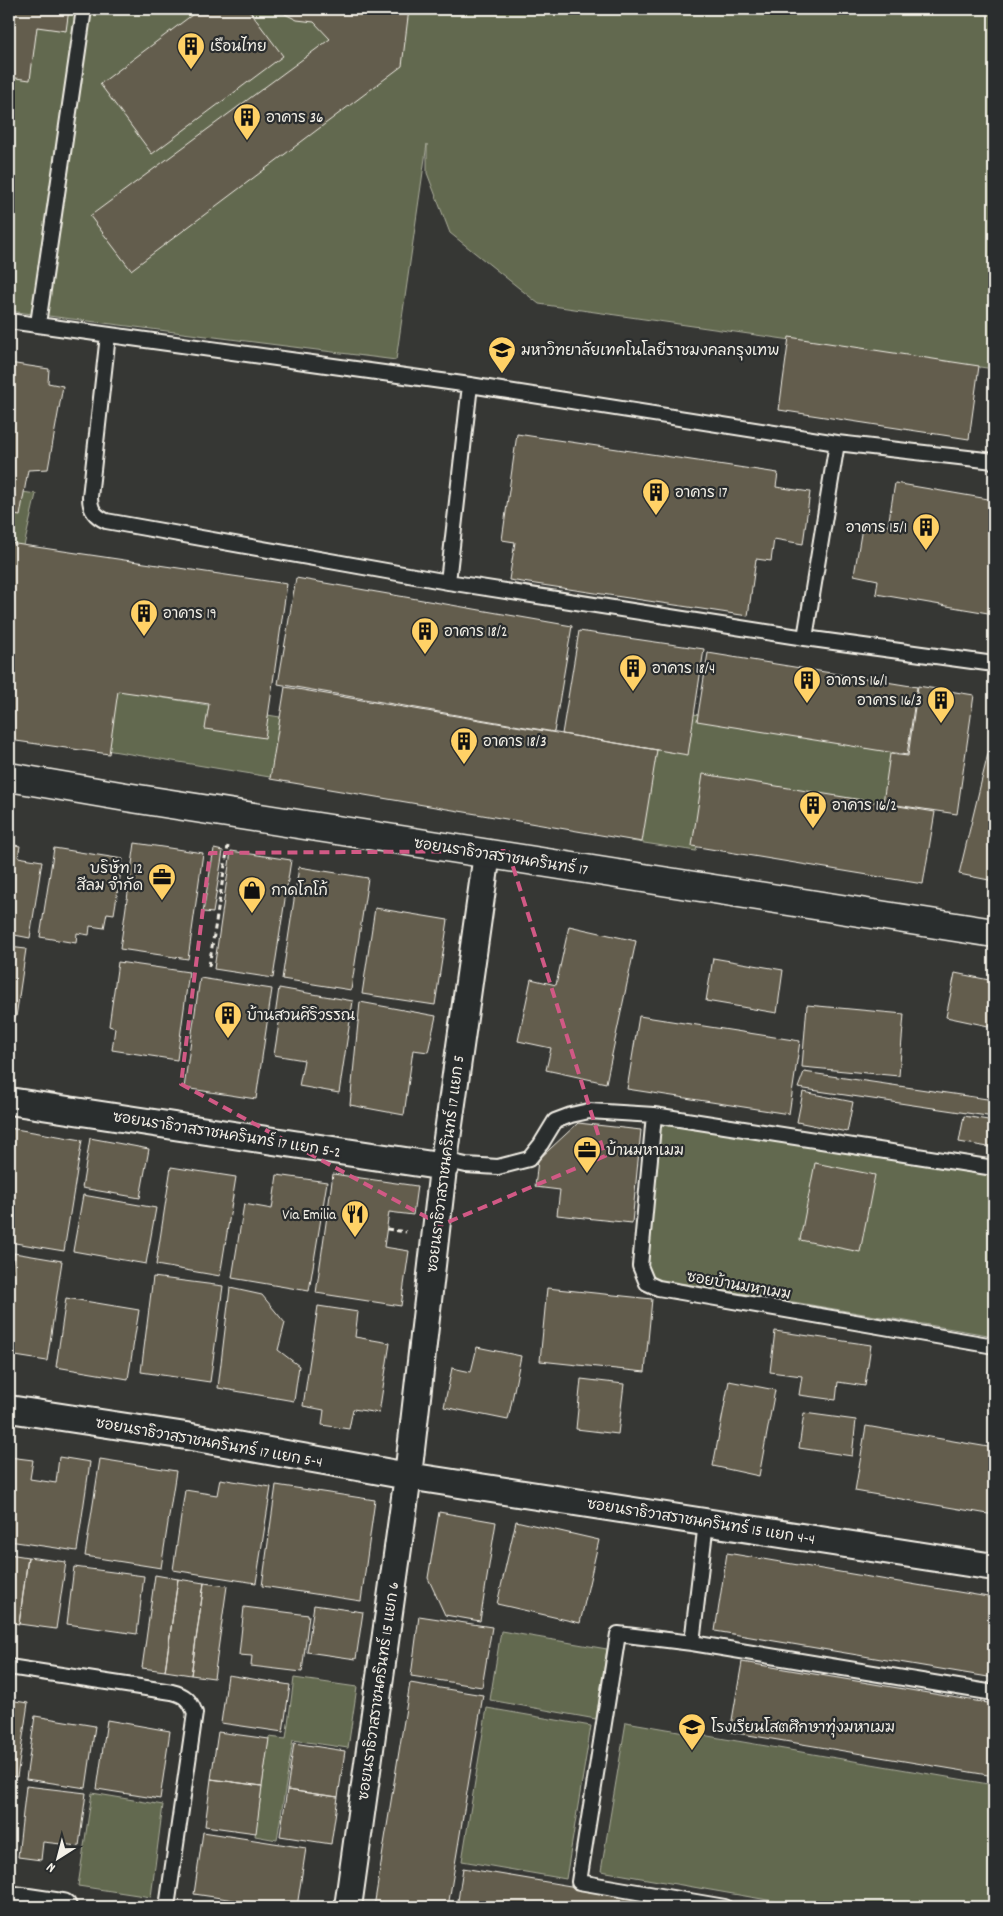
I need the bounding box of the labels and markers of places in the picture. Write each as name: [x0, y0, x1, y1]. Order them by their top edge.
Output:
building icon: เรือนไทย: [176, 31, 206, 70]
place label: เรือนไทย: [210, 36, 267, 59]
building icon: อาคาร 36: [232, 102, 262, 141]
place label: อาคาร 36: [266, 108, 323, 130]
school or university icon: มหาวิทยาลัยเทคโนโลยีราชมงคลกรุงเทพ: [487, 335, 517, 374]
place label: มหาวิทยาลัยเทคโนโลยีราชมงคลกรุงเทพ: [521, 340, 779, 363]
building icon: อาคาร 17: [641, 477, 671, 516]
place label: อาคาร 17: [675, 483, 728, 505]
building icon: อาคาร 15/1: [911, 512, 941, 551]
place label: อาคาร 15/1: [846, 518, 907, 540]
building icon: อาคาร 19: [129, 598, 159, 637]
place label: อาคาร 19: [163, 604, 217, 626]
building icon: อาคาร 18/2: [410, 616, 440, 655]
place label: อาคาร 18/2: [444, 622, 508, 644]
building icon: อาคาร 18/4: [618, 653, 648, 692]
place label: อาคาร 18/4: [652, 659, 715, 681]
building icon: อาคาร 16/1: [792, 665, 822, 704]
place label: อาคาร 16/1: [826, 671, 888, 693]
building icon: อาคาร 16/3: [926, 685, 956, 724]
place label: อาคาร 16/3: [857, 691, 922, 713]
building icon: อาคาร 18/3: [449, 726, 479, 765]
place label: อาคาร 18/3: [483, 732, 547, 754]
building icon: อาคาร 16/2: [798, 790, 828, 829]
place label: อาคาร 16/2: [832, 796, 897, 818]
place label: บริษัท 12 สีลม จำกัด: [76, 859, 143, 898]
office icon: บริษัท 12 สีลม จำกัด: [147, 862, 177, 901]
shop icon: กาดโกโก้: [237, 875, 267, 914]
place label: กาดโกโก้: [271, 880, 328, 903]
building icon: บ้านสวนศิริวรรณ: [213, 1000, 243, 1039]
place label: บ้านสวนศิริวรรณ: [247, 1005, 355, 1028]
office icon: บ้านมหาเมฆ: [572, 1135, 602, 1174]
place label: บ้านมหาเมฆ: [606, 1140, 684, 1163]
restaurant icon: Via Emilia: [340, 1199, 370, 1238]
place label: Via Emilia: [282, 1205, 337, 1227]
school or university icon: โรงเรียนโสตศึกษาทุ่งมหาเมฆ: [677, 1712, 707, 1751]
place label: โรงเรียนโสตศึกษาทุ่งมหาเมฆ: [711, 1717, 895, 1740]

